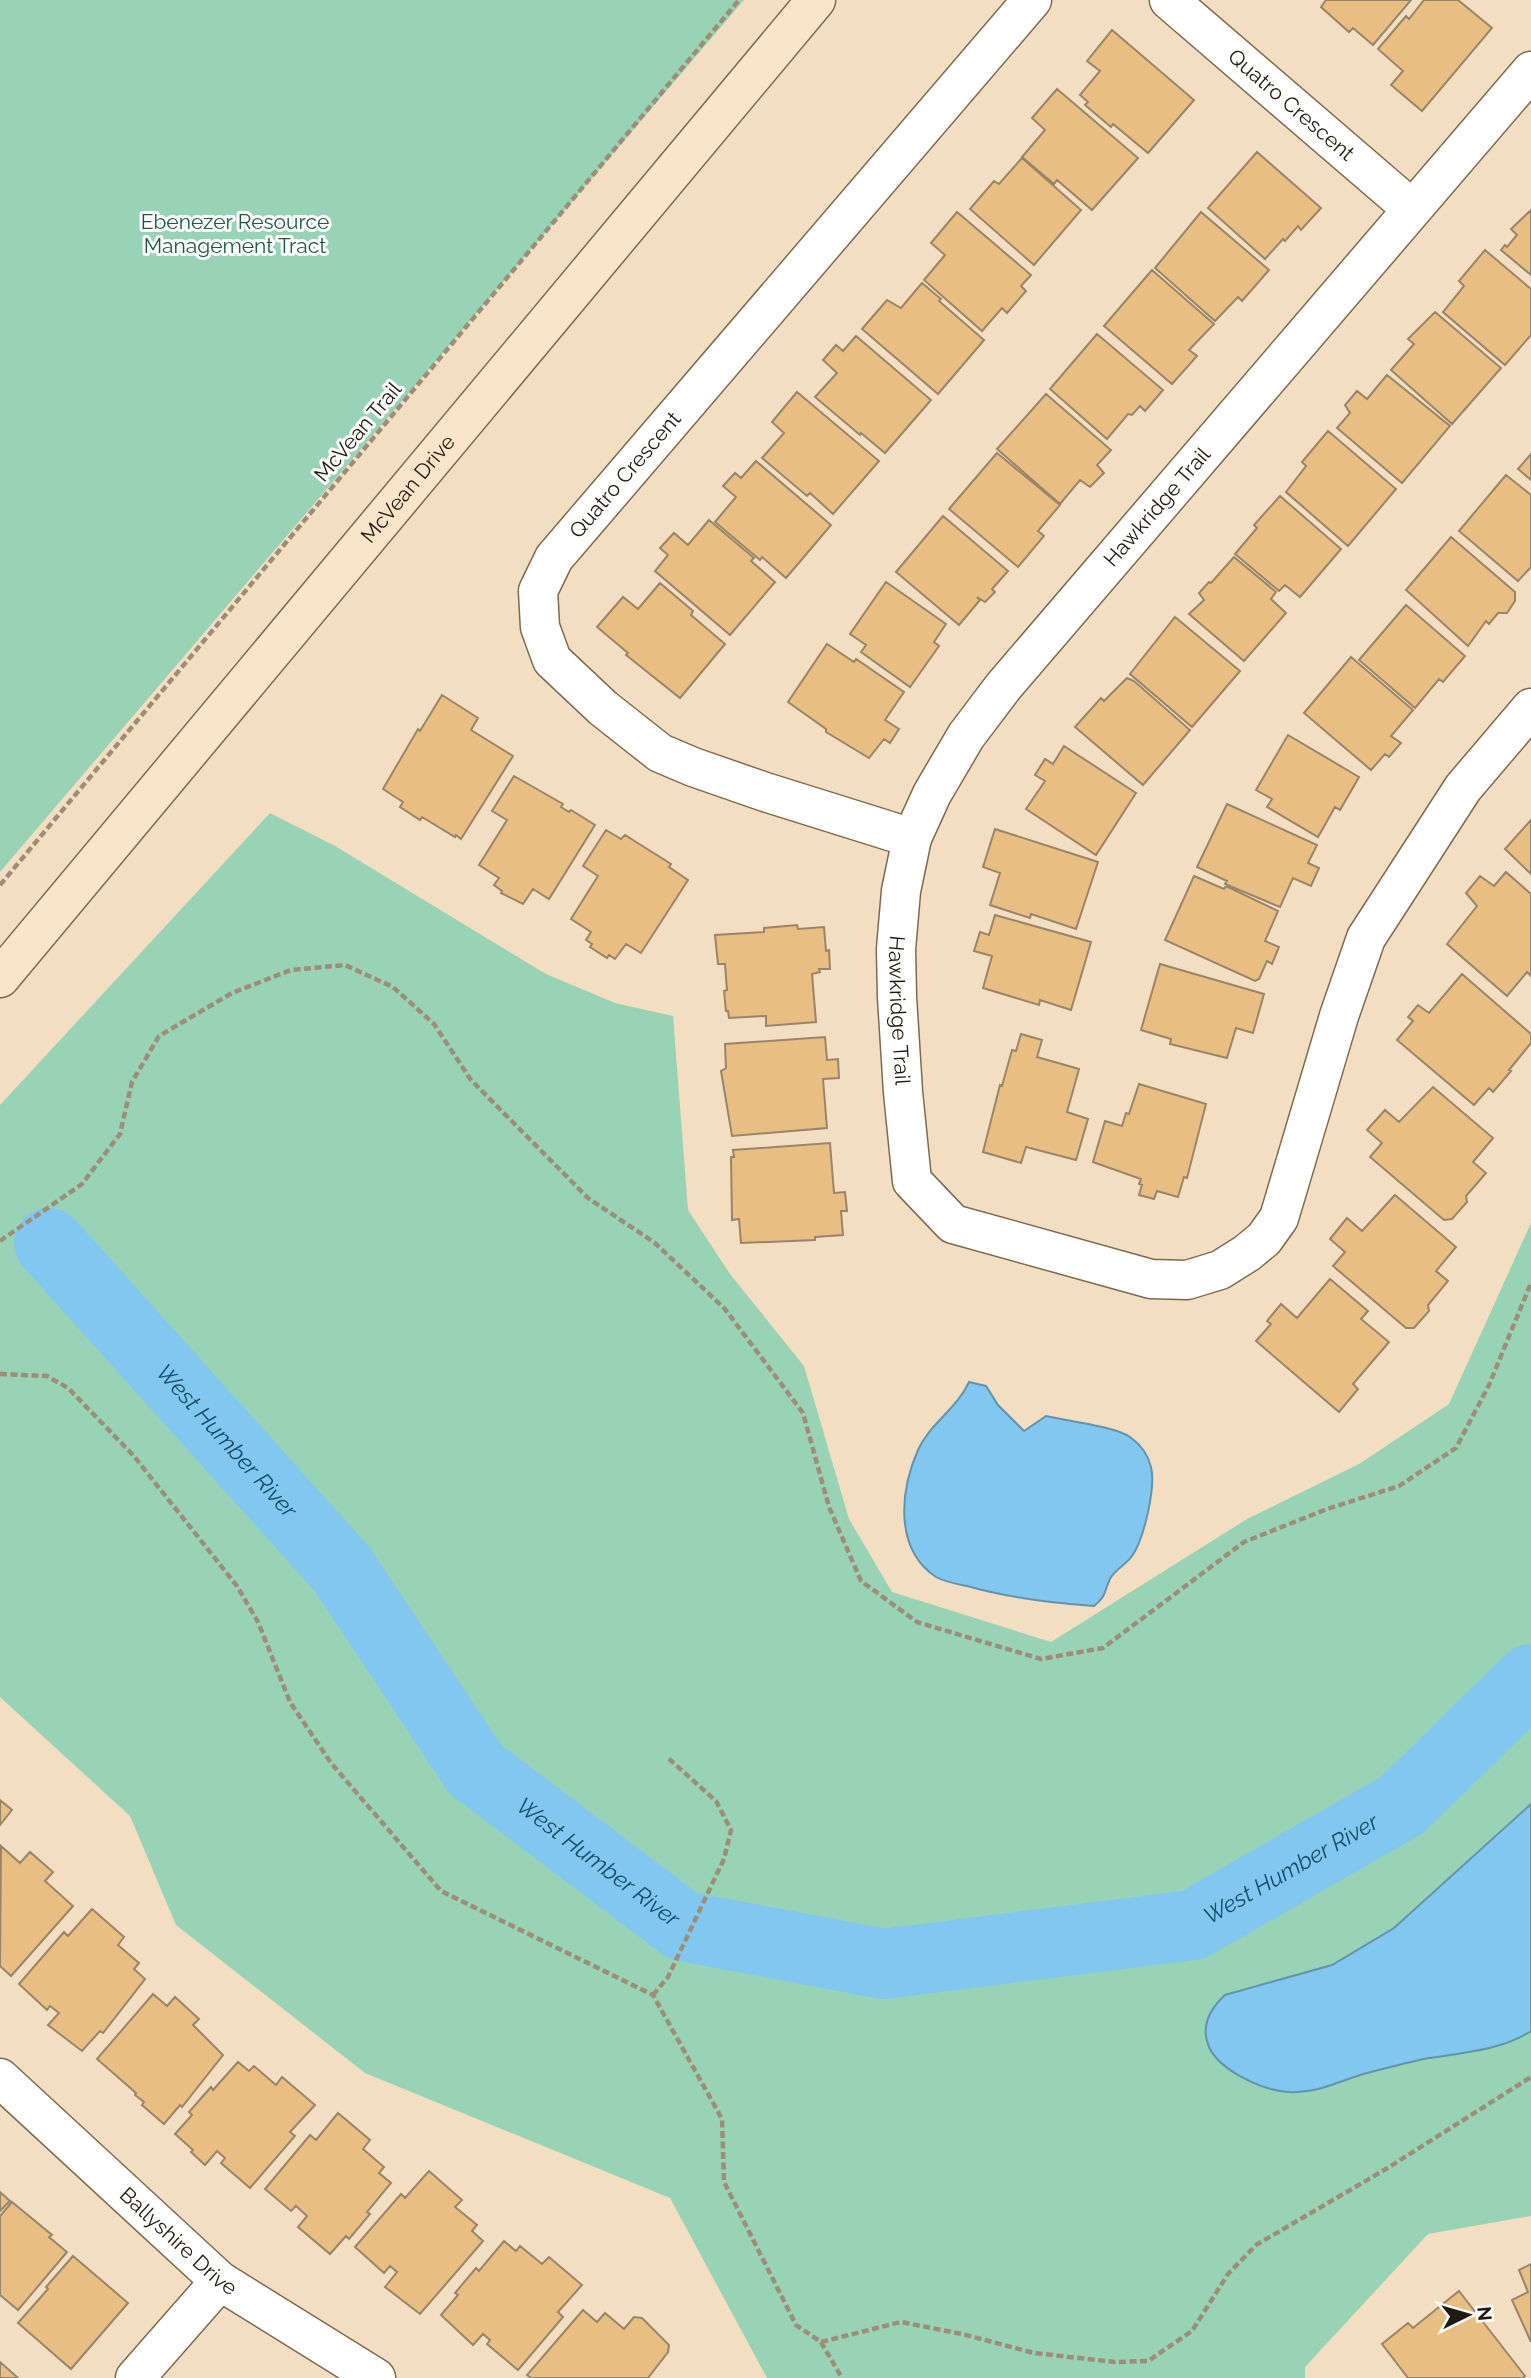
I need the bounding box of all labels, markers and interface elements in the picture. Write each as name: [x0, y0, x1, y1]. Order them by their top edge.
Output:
street label: Quatro Crescent: [1223, 43, 1360, 166]
park label: Ebenezer Resource Management Tract: [141, 209, 329, 258]
street label: McVean Trail: [309, 377, 407, 487]
street label: Quatro Crescent: [564, 406, 686, 543]
street label: McVean Drive: [356, 430, 460, 548]
street label: Hawkridge Trail: [1098, 442, 1215, 571]
street label: Hawkridge Trail: [884, 934, 916, 1086]
water label: West Humber River: [151, 1358, 304, 1524]
water label: West Humber River: [512, 1792, 686, 1932]
water label: West Humber River: [1198, 1807, 1384, 1929]
street label: Ballyshire Drive: [115, 2182, 242, 2300]
north arrow: [1433, 2280, 1503, 2350]
text: N: [1473, 2305, 1497, 2322]

